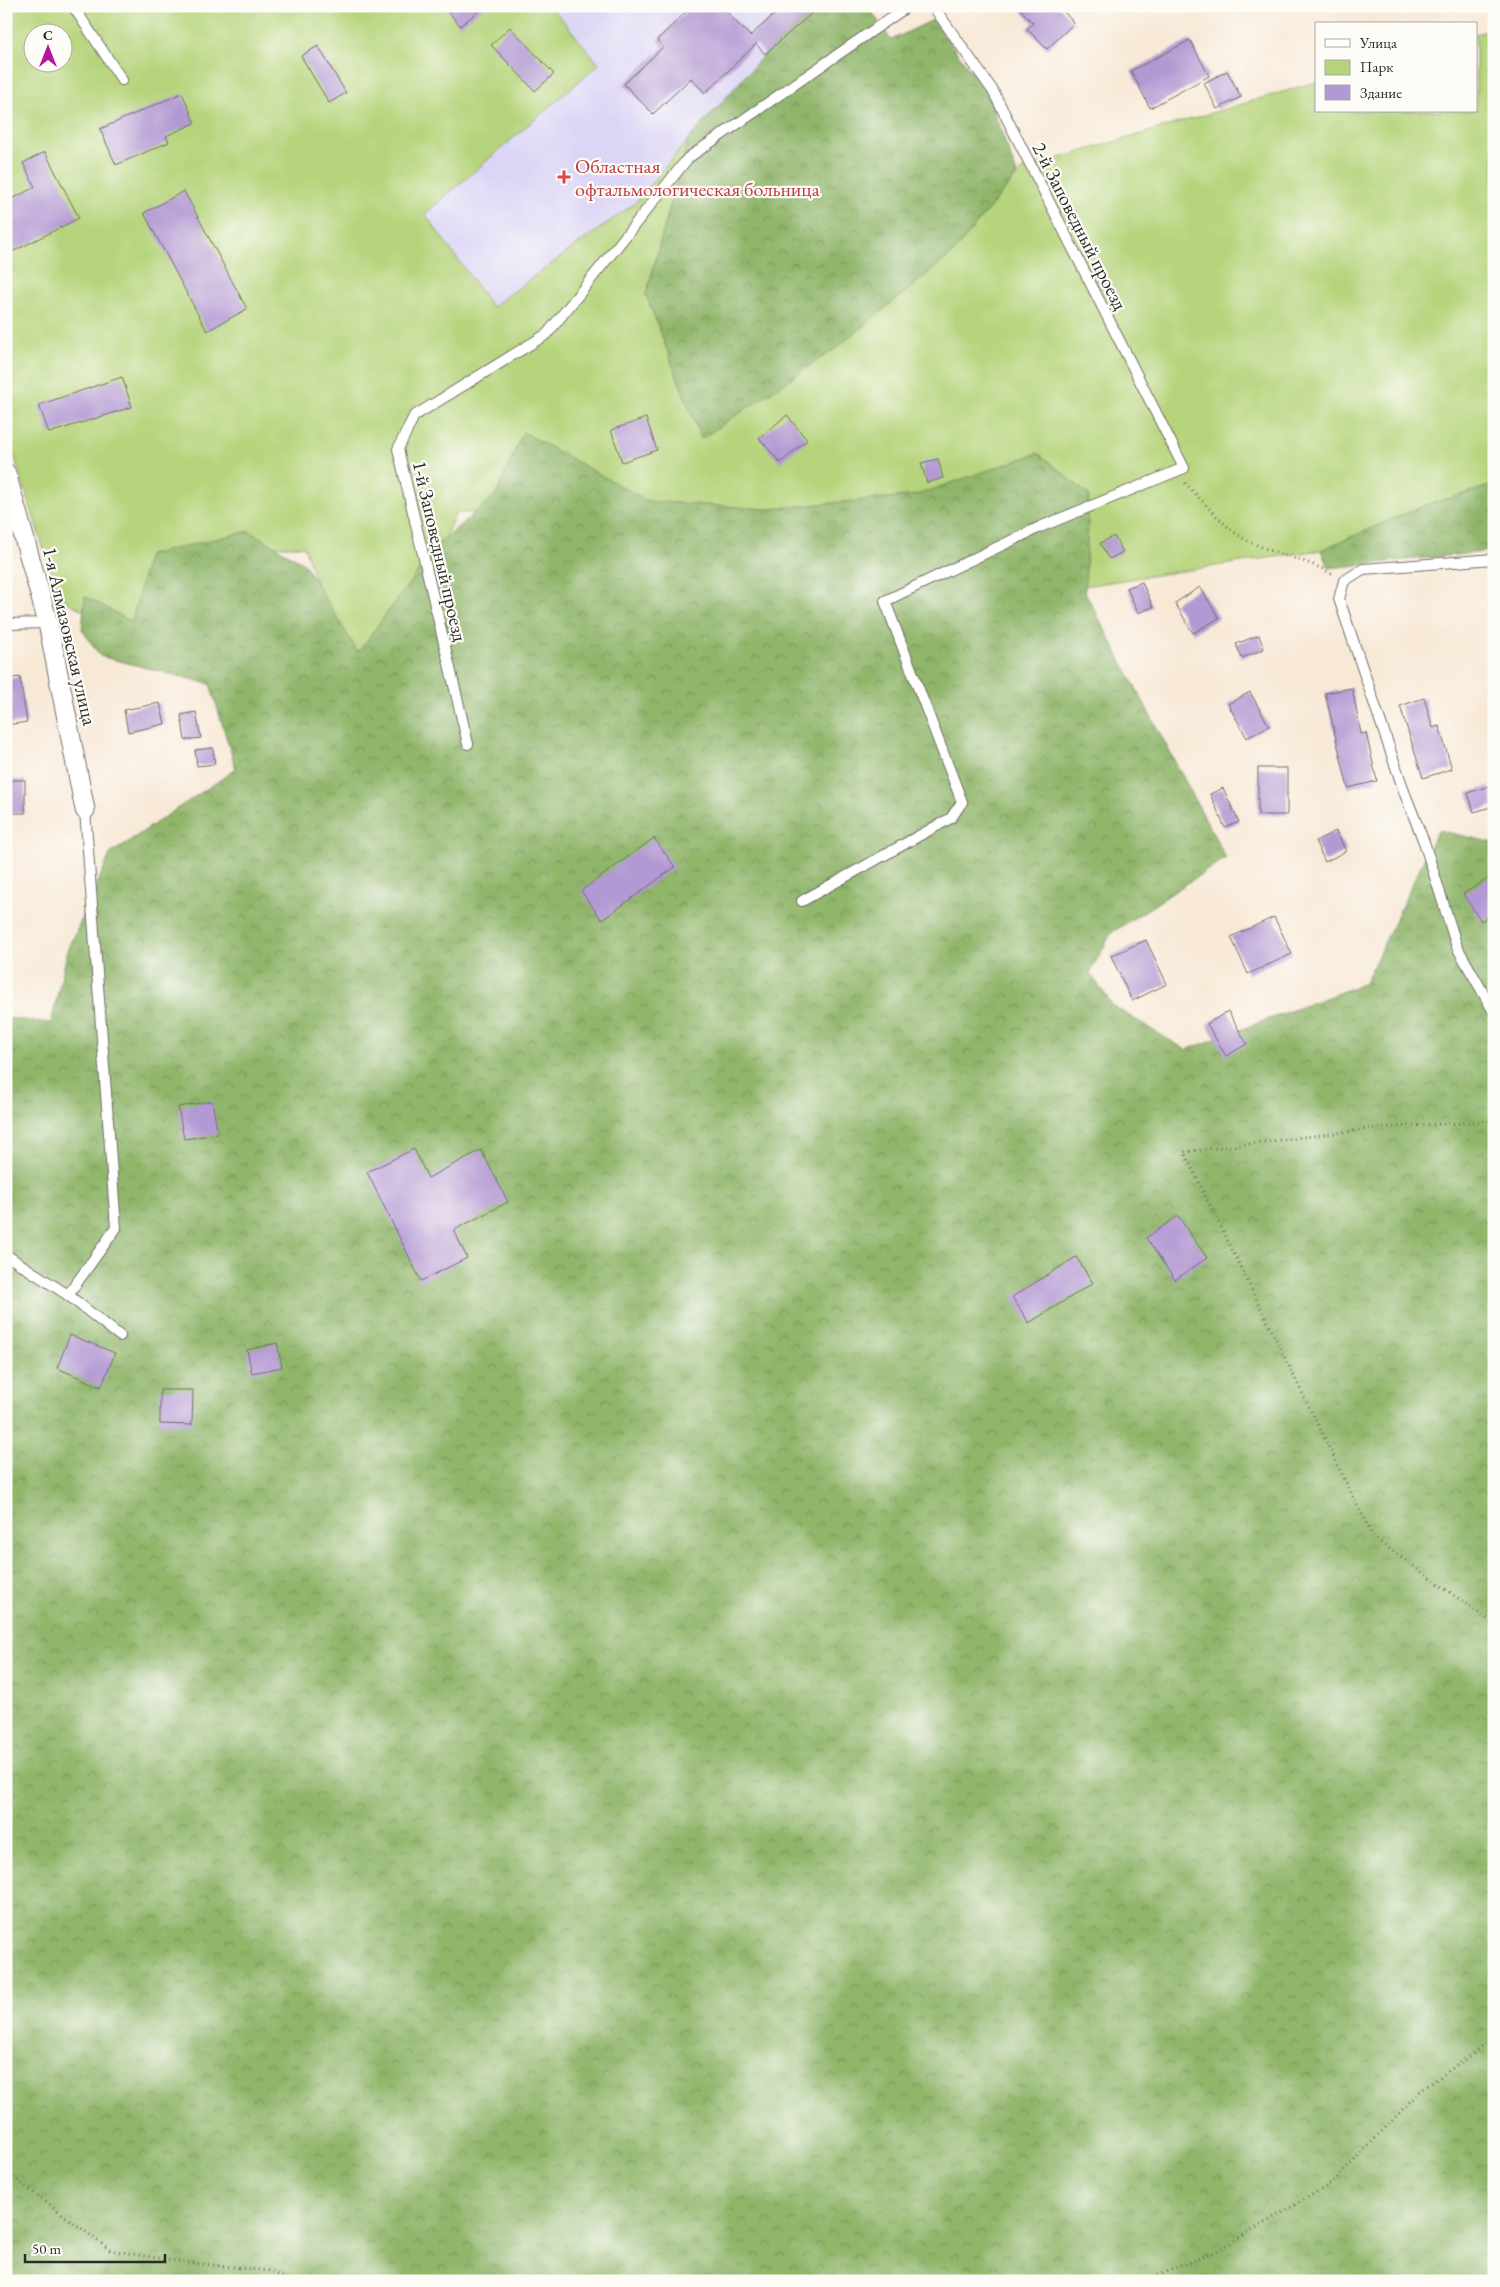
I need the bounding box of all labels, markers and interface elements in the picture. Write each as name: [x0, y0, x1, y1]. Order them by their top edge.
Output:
north arrow: [22, 22, 72, 72]
legend: [1315, 22, 1478, 112]
text: С: [43, 26, 53, 44]
text: Улица: [1359, 33, 1397, 52]
text: Парк: [1360, 57, 1393, 76]
text: Здание: [1360, 83, 1402, 102]
street label: 2-й Заповедный проезд: [1026, 138, 1134, 314]
place label: Областная офтальмологическая больница: [575, 153, 820, 202]
marker: Областная офтальмологическая больница: [557, 170, 571, 184]
street label: 1-й Заповедный проезд: [407, 458, 473, 644]
street label: 1-я Алмазовская улица: [37, 544, 103, 728]
scale bar: [25, 2232, 165, 2264]
text: 50 m: [32, 2239, 61, 2258]

